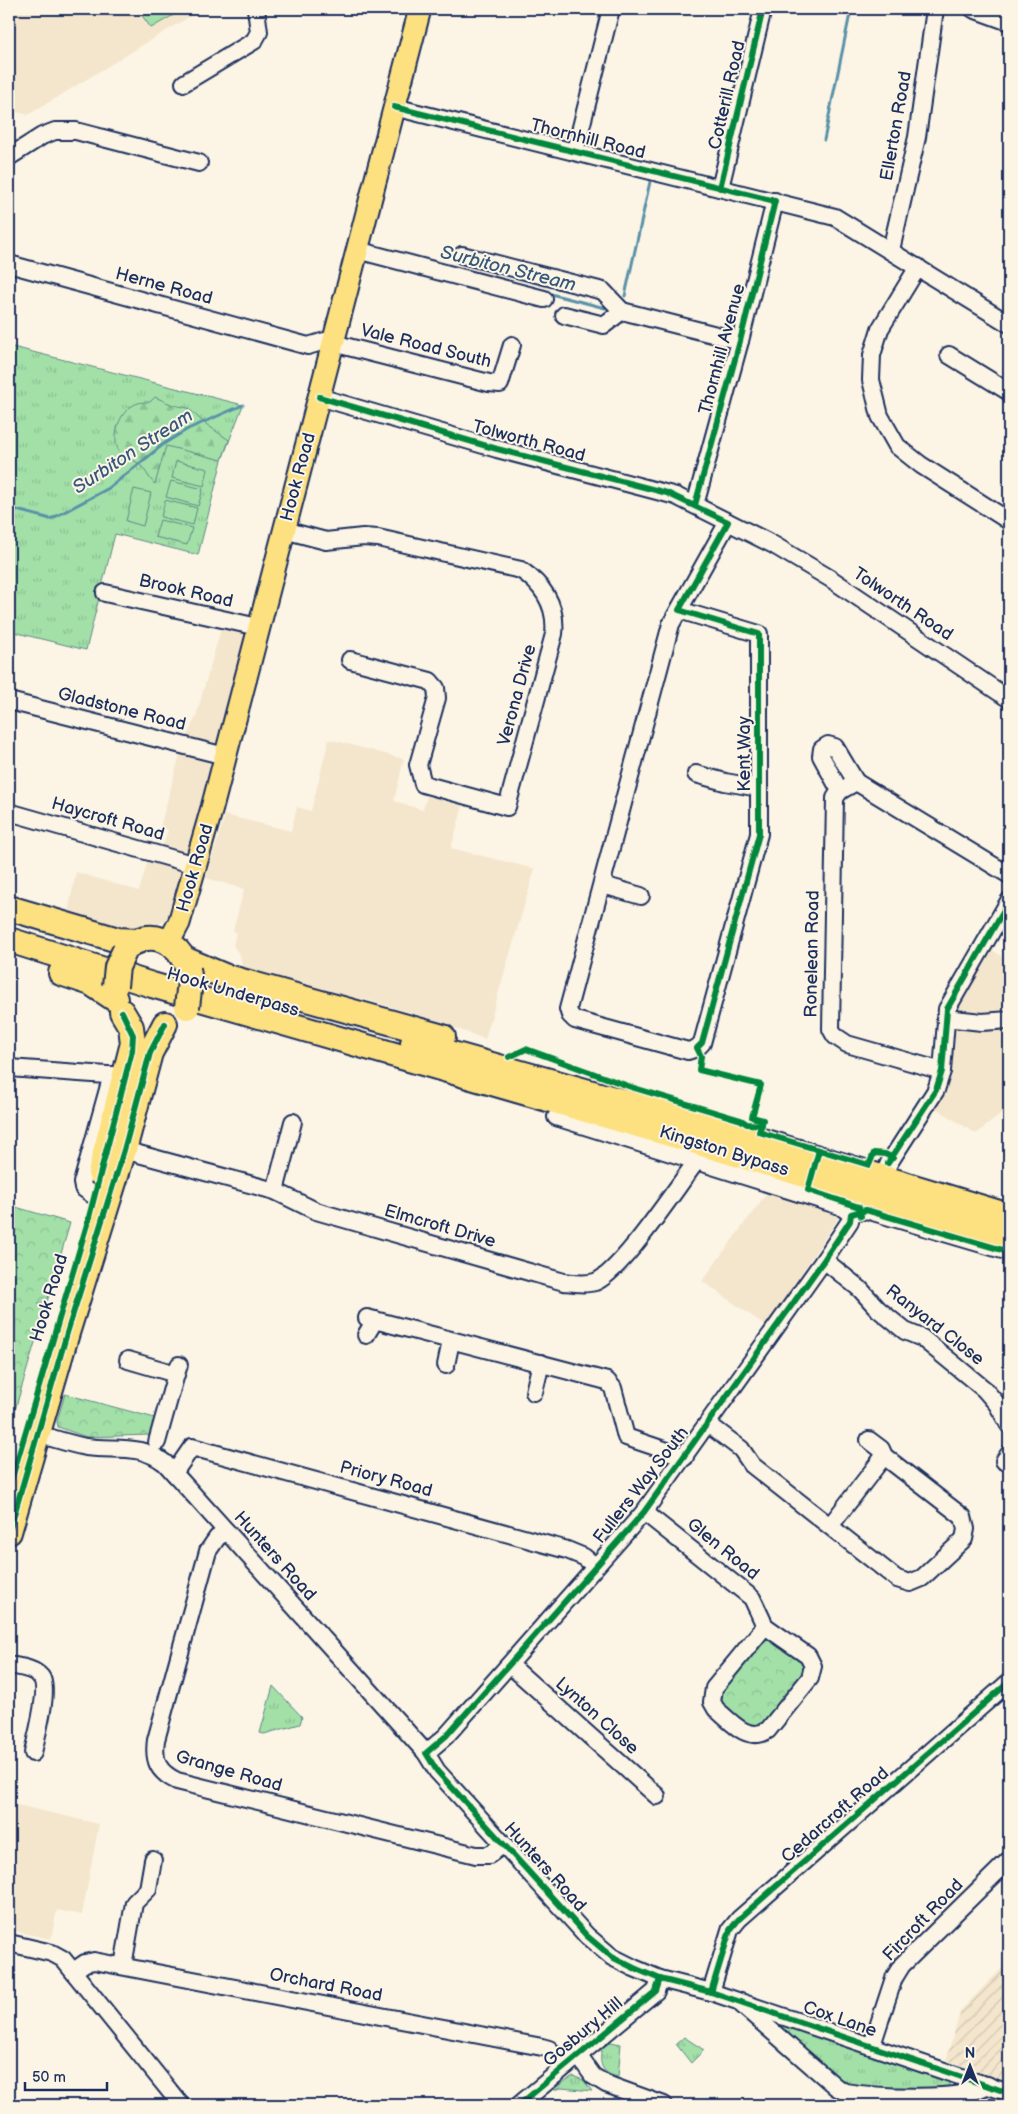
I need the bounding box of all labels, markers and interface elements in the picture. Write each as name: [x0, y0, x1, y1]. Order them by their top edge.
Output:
street label: Cotterill Road: [704, 38, 750, 152]
street label: Ellerton Road: [876, 70, 916, 182]
street label: Thornhill Road: [528, 115, 648, 163]
water label: Surbiton Stream: [438, 241, 578, 297]
street label: Herne Road: [113, 263, 215, 309]
street label: Thornhill Avenue: [694, 281, 750, 417]
street label: Vale Road South: [359, 320, 493, 372]
water label: Surbiton Stream: [68, 405, 198, 499]
street label: Tolworth Road: [470, 416, 588, 466]
street label: Hook Road: [276, 430, 320, 524]
street label: Tolworth Road: [849, 563, 957, 645]
street label: Brook Road: [137, 570, 235, 612]
street label: Verona Drive: [493, 642, 541, 748]
street label: Gladstone Road: [56, 683, 188, 735]
street label: Kent Way: [734, 715, 755, 792]
street label: Haycroft Road: [49, 793, 167, 845]
street label: Hook Road: [172, 821, 218, 915]
street label: Ronelean Road: [800, 890, 824, 1018]
street label: Hook Underpass: [164, 963, 302, 1021]
street label: Kingston Bypass: [657, 1121, 791, 1181]
street label: Elmcroft Drive: [382, 1200, 498, 1252]
street label: Hook Road: [26, 1252, 72, 1344]
street label: Ranyard Close: [882, 1280, 989, 1370]
street label: Fullers Way South: [589, 1422, 693, 1547]
street label: Priory Road: [337, 1457, 435, 1501]
street label: Hunters Road: [229, 1507, 321, 1605]
street label: Glen Road: [683, 1514, 763, 1584]
street label: Lynton Close: [551, 1673, 643, 1759]
street label: Grange Road: [173, 1746, 285, 1796]
street label: Cedarcroft Road: [777, 1763, 893, 1867]
street label: Hunters Road: [499, 1818, 591, 1916]
street label: Fircroft Road: [878, 1874, 968, 1966]
street label: Orchard Road: [268, 1964, 384, 2006]
street label: Gosbury Hill: [539, 1993, 627, 2071]
street label: Cox Lane: [800, 1997, 880, 2041]
north arrow: [946, 2042, 996, 2092]
text: N: [965, 2045, 975, 2062]
scale bar: [25, 2059, 108, 2091]
text: 50 m: [32, 2068, 66, 2087]

